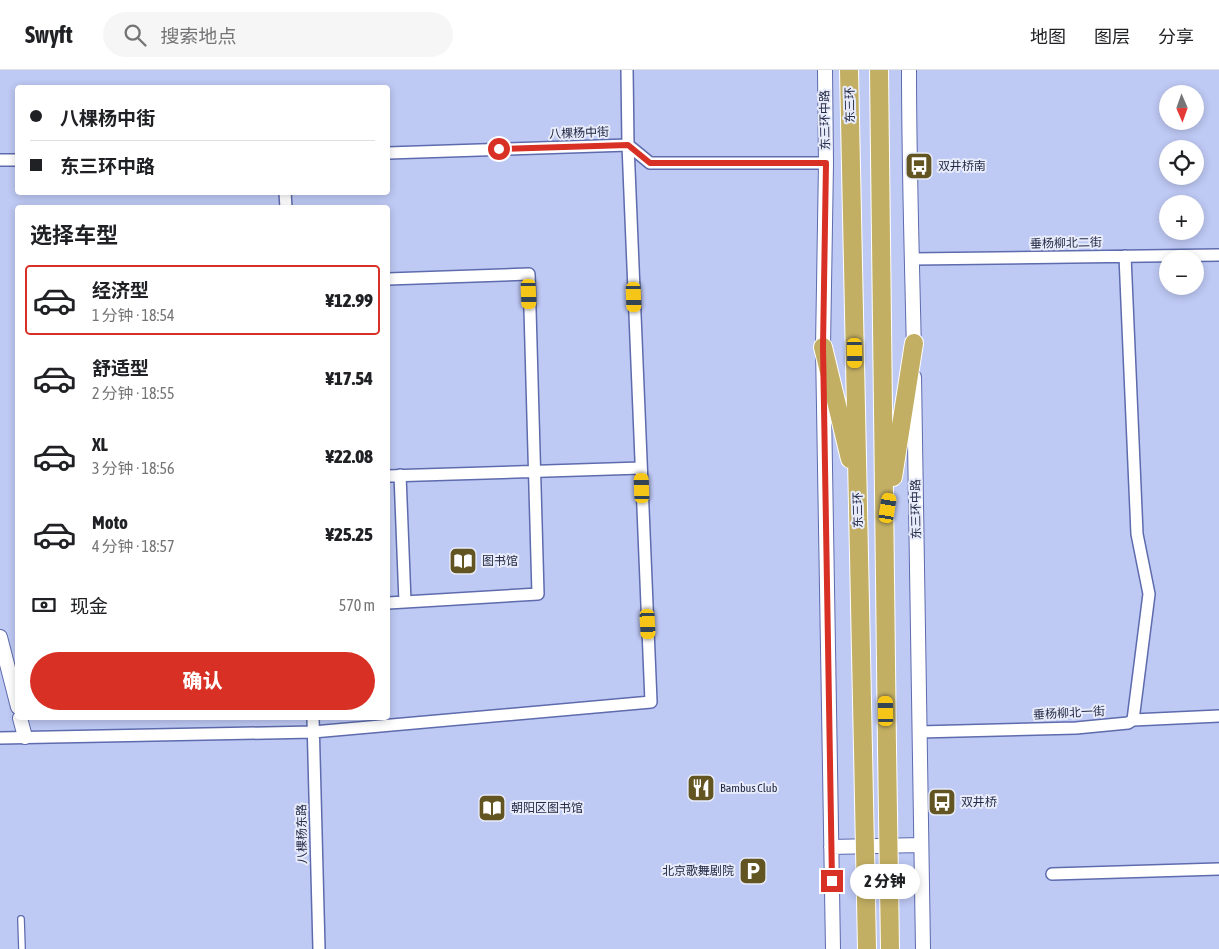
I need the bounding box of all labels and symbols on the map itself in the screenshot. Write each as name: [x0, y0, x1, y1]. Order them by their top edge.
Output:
north arrow: [1159, 85, 1204, 130]
street label: 东三环: [843, 87, 857, 123]
street label: 东三环中路: [817, 90, 833, 150]
street label: 八棵杨中街: [549, 125, 609, 141]
route start: [488, 138, 510, 160]
bus stop icon: 双井桥南: [904, 151, 934, 181]
place label: 双井桥南: [938, 159, 986, 173]
street label: 垂杨柳北二街: [1030, 235, 1102, 251]
car: [520, 279, 537, 309]
car: [625, 282, 642, 312]
car: [847, 338, 862, 368]
car: [633, 473, 650, 503]
street label: 东三环中路: [908, 479, 924, 539]
street label: 东三环: [851, 492, 865, 528]
car: [878, 492, 897, 524]
library icon: 图书馆: [448, 546, 478, 576]
place label: 图书馆: [482, 554, 518, 568]
car: [639, 609, 656, 639]
car: [878, 696, 893, 726]
street label: 垂杨柳北一街: [1033, 704, 1105, 722]
restaurant icon: Bambus Club: [686, 773, 716, 803]
place label: Bambus Club: [720, 781, 778, 795]
bus stop icon: 双井桥: [927, 787, 957, 817]
library icon: 朝阳区图书馆: [477, 793, 507, 823]
place label: 双井桥: [961, 795, 997, 809]
place label: 朝阳区图书馆: [511, 801, 583, 815]
street label: 八棵杨东路: [294, 804, 310, 864]
parking icon: 北京歌舞剧院: [738, 856, 768, 886]
place label: 北京歌舞剧院: [662, 864, 734, 878]
callout: 2 分钟: [850, 864, 920, 898]
route end: [821, 870, 843, 892]

